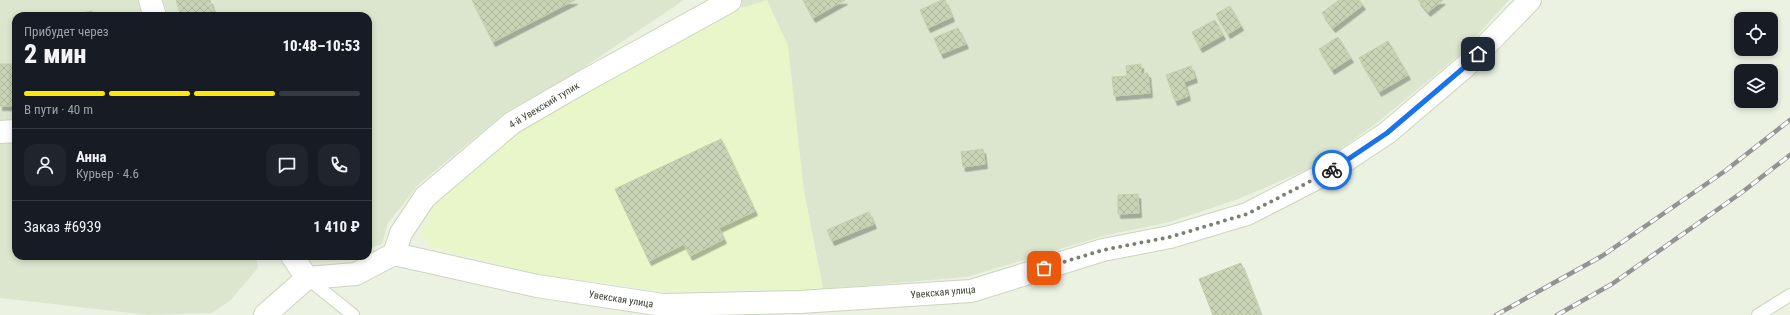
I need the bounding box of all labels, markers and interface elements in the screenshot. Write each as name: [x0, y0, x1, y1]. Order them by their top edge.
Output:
map controls: [1734, 12, 1778, 108]
button: locate: [1734, 12, 1778, 56]
text: Прибудет через: [24, 24, 109, 39]
text: 10:48–10:53: [282, 37, 360, 55]
pin: [1461, 37, 1495, 71]
text: 2 мин: [24, 39, 86, 69]
icon: home: [1467, 43, 1489, 65]
button: layers: [1734, 64, 1778, 108]
street label: 4-й Увекский тупик: [507, 80, 581, 130]
text: В пути · 40 m: [24, 102, 93, 117]
button: person: [24, 144, 66, 186]
button: chat: [266, 144, 308, 186]
button: phone: [318, 144, 360, 186]
text: Анна: [76, 148, 107, 166]
courier: [1312, 150, 1352, 190]
icon: bike: [1321, 159, 1343, 181]
text: Курьер · 4.6: [76, 166, 139, 181]
text: Заказ #6939: [24, 218, 101, 236]
text: 1 410 ₽: [313, 218, 360, 236]
pin: [1027, 251, 1061, 285]
icon: bag: [1033, 257, 1055, 279]
street label: Увекская улица: [910, 284, 976, 300]
street label: Увекская улица: [588, 288, 654, 310]

